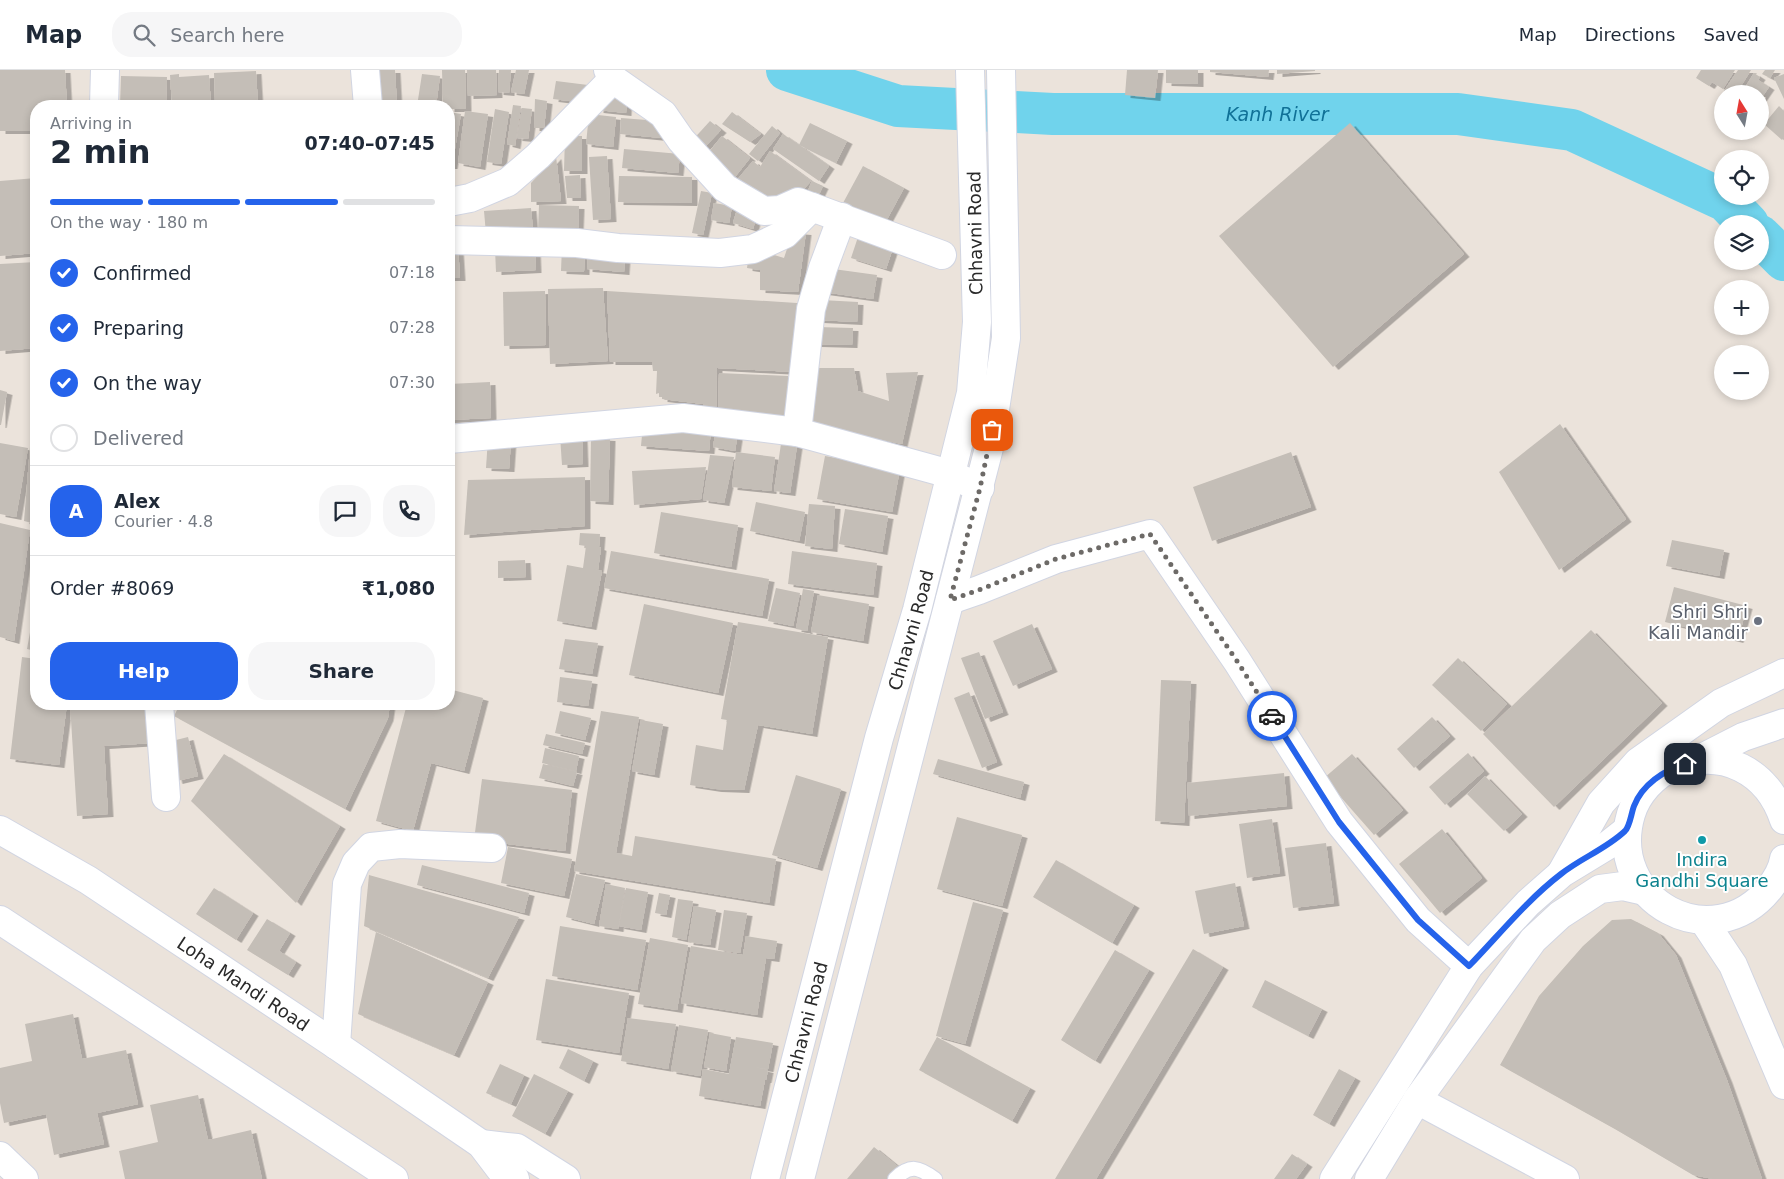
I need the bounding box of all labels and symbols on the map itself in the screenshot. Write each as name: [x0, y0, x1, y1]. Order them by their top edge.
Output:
north arrow: [1714, 85, 1769, 140]
water label: Kanh River: [1226, 103, 1330, 125]
street label: Chhavni Road: [963, 171, 987, 295]
pin: [971, 409, 1013, 451]
street label: Chhavni Road: [883, 567, 937, 693]
place label: Shri Shri Kali Mandir: [1648, 601, 1749, 643]
marker: Shri Shri Kali Mandir: [1752, 615, 1764, 627]
courier: [1247, 691, 1297, 741]
pin: [1664, 743, 1706, 785]
marker: Indira Gandhi Square: [1696, 834, 1708, 846]
place label: Indira Gandhi Square: [1635, 849, 1769, 891]
street label: Loha Mandi Road: [173, 932, 314, 1035]
street label: Chhavni Road: [780, 959, 831, 1085]

